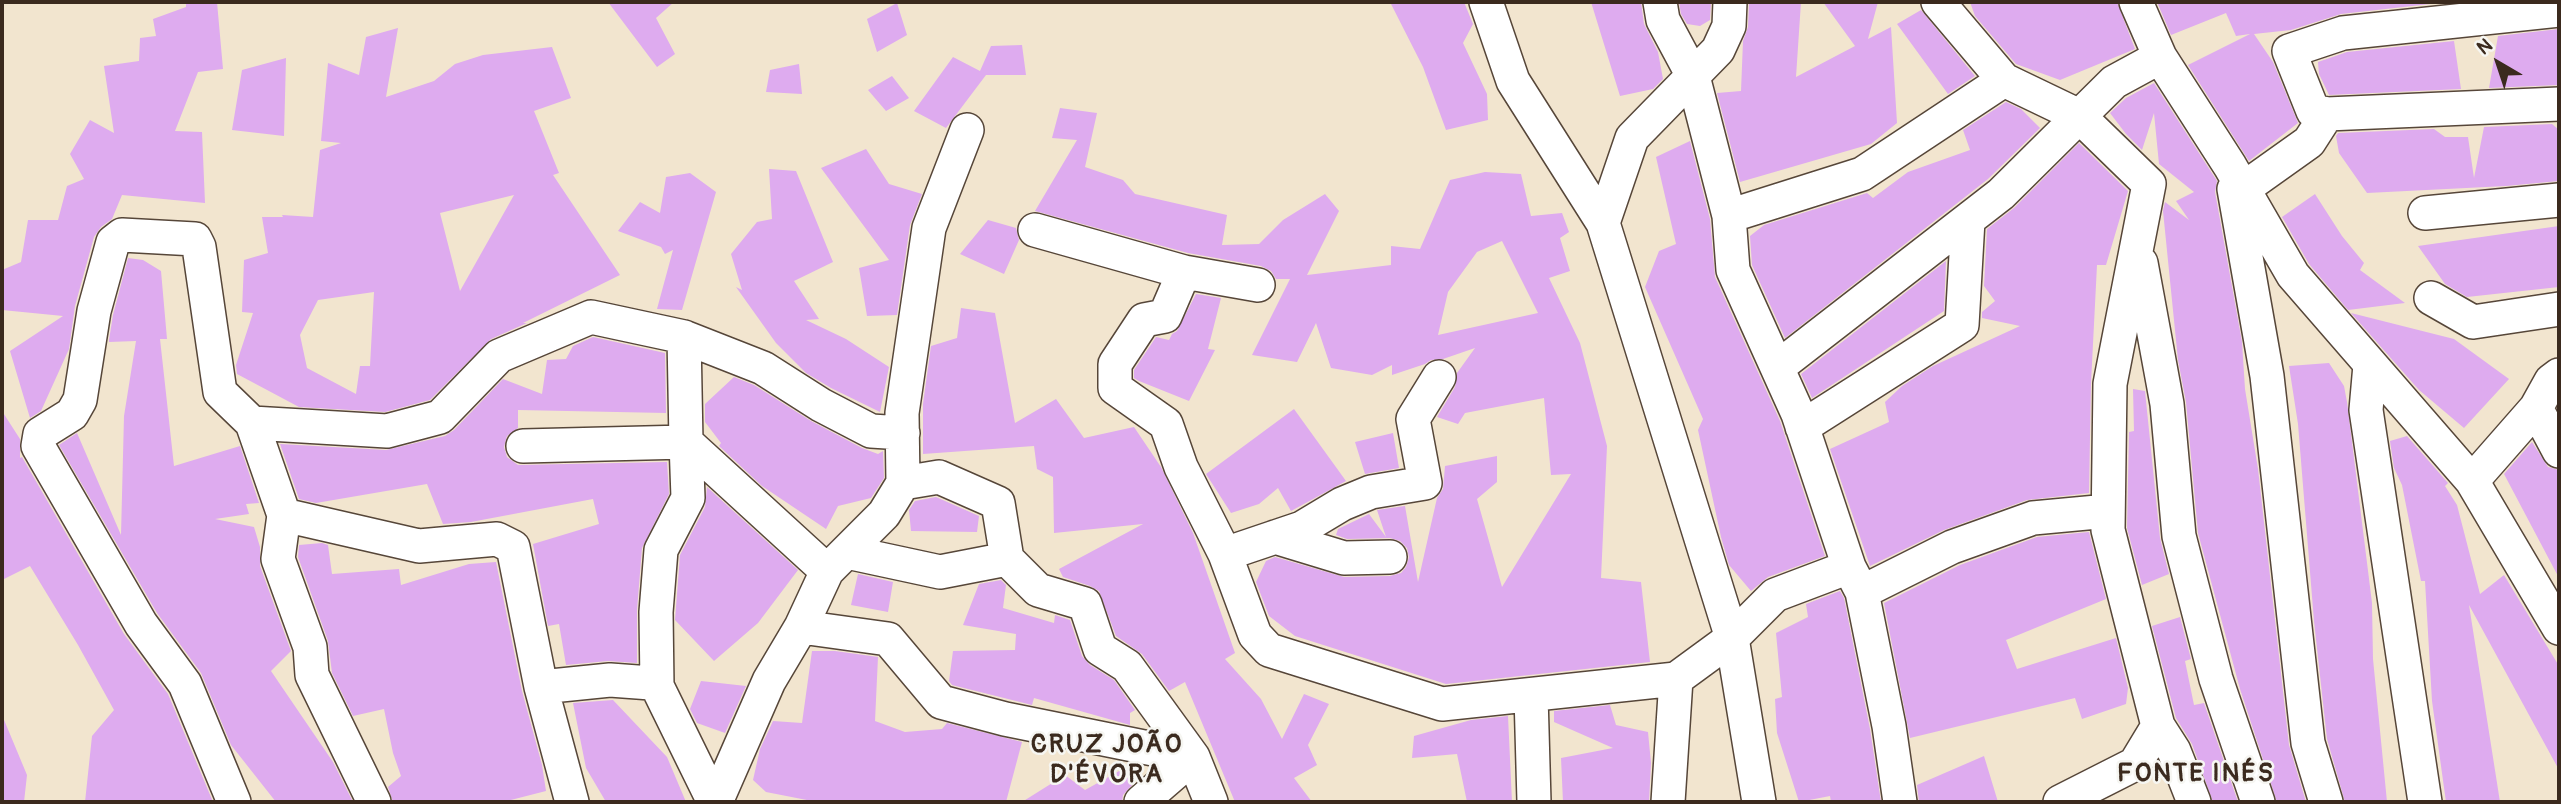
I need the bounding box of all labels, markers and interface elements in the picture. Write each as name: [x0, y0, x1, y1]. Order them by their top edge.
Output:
north arrow: [2463, 28, 2533, 98]
text: N: [2472, 33, 2497, 60]
district label: CRUZ JOÃO D'ÉVORA: [1032, 729, 1182, 790]
district label: FONTE INÉS: [2118, 758, 2274, 790]

